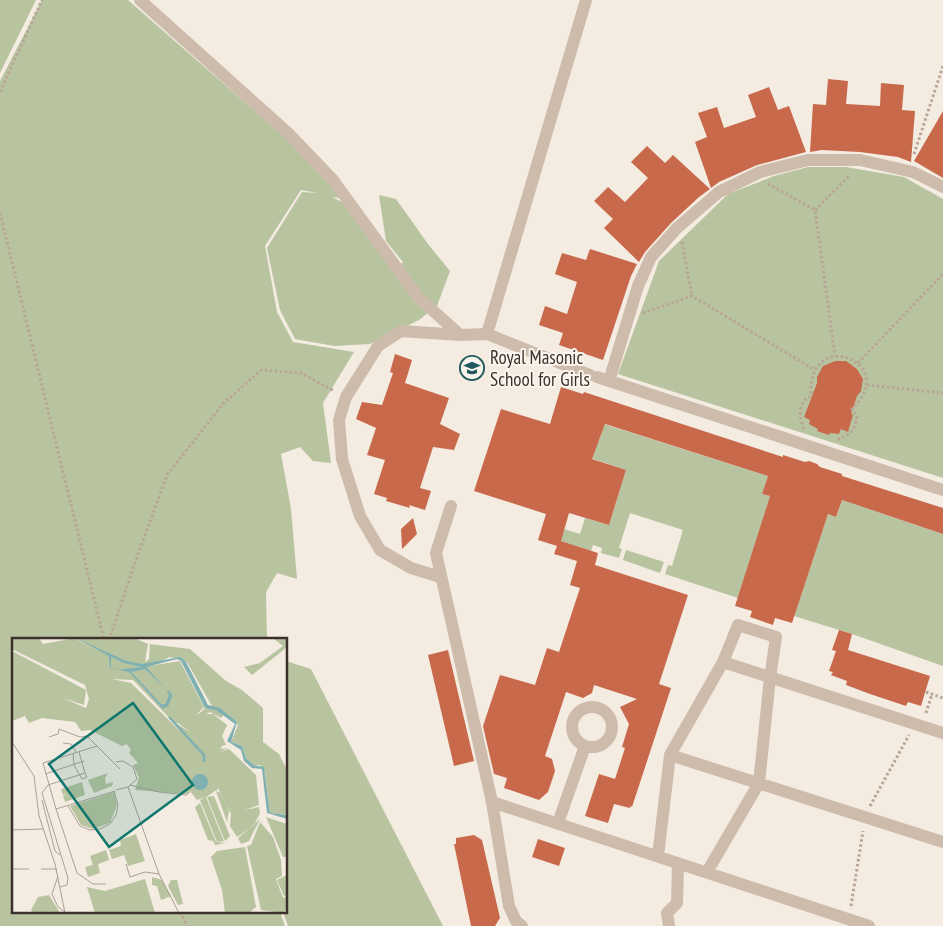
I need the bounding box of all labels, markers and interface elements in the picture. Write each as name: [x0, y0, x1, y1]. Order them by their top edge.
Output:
place label: Royal Masonic School for Girls: [490, 345, 590, 391]
school or university icon: Royal Masonic School for Girls: [459, 355, 485, 381]
inset map: [12, 638, 288, 914]

